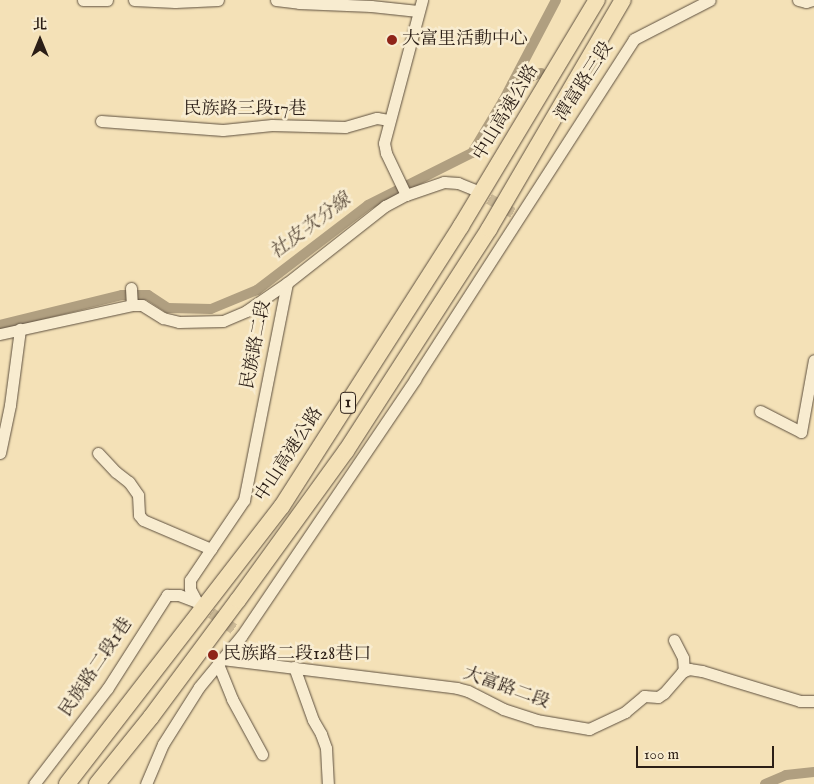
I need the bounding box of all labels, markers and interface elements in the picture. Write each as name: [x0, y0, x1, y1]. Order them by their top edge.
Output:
north arrow: [15, 15, 65, 65]
text: 北: [33, 16, 47, 34]
place label: 大富里活動中心: [402, 29, 528, 51]
marker: 大富里活動中心: [386, 34, 398, 46]
street label: 潭富路三段: [551, 38, 619, 126]
street label: 中山高速公路: [470, 61, 544, 165]
street label: 民族路三段17巷: [183, 99, 307, 121]
water label: 社皮次分線: [266, 189, 356, 265]
street label: 民族路二段: [238, 299, 276, 391]
road number: 1: [339, 389, 357, 416]
street label: 中山高速公路: [252, 404, 328, 506]
street label: 民族路二段1巷: [56, 614, 138, 722]
place label: 民族路二段128巷口: [223, 644, 371, 666]
marker: 民族路二段128巷口: [207, 649, 219, 661]
street label: 大富路二段: [460, 663, 552, 715]
scale bar: [639, 736, 776, 768]
text: 100 m: [644, 745, 679, 764]

